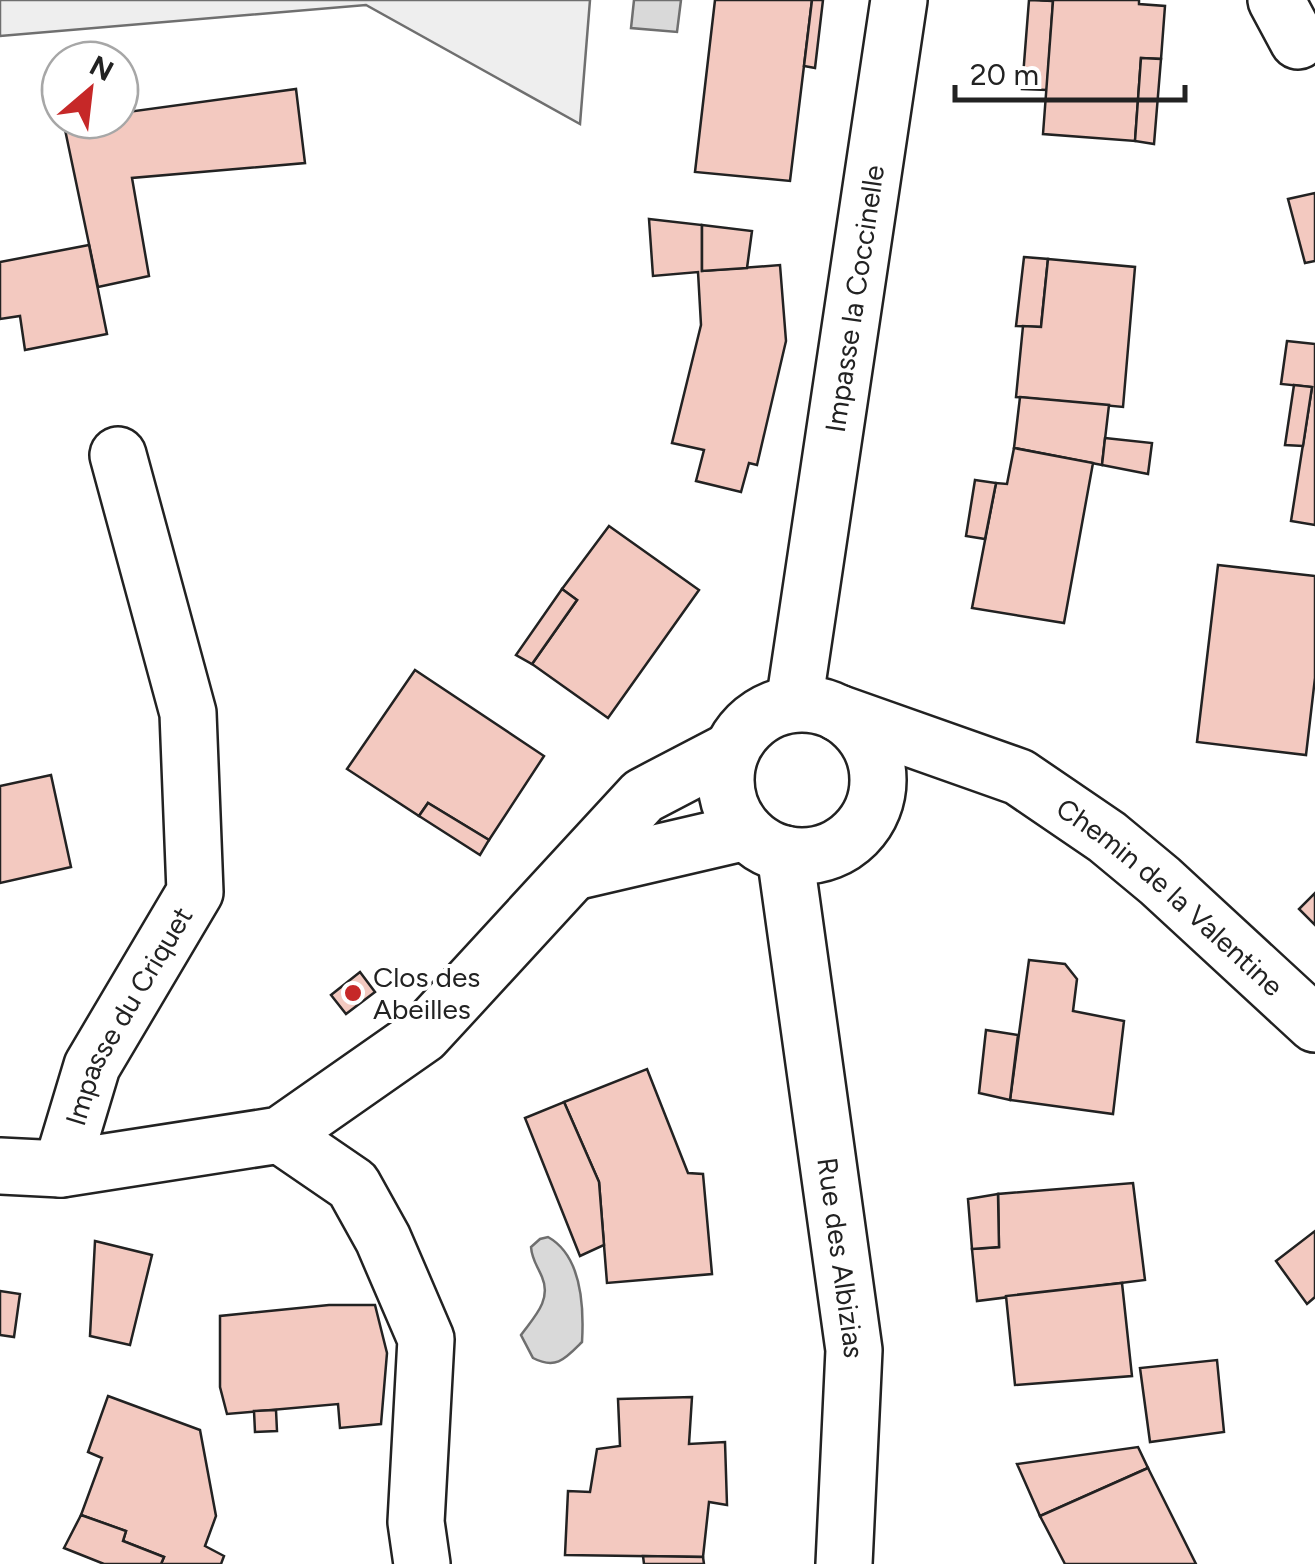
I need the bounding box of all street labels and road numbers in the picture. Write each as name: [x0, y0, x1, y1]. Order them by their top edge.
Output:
street label: Impasse la Coccinelle: [818, 163, 891, 434]
street label: Chemin de la Valentine: [1050, 791, 1290, 1003]
street label: Impasse du Criquet: [58, 901, 199, 1130]
street label: Rue des Albizias: [810, 1155, 871, 1359]

